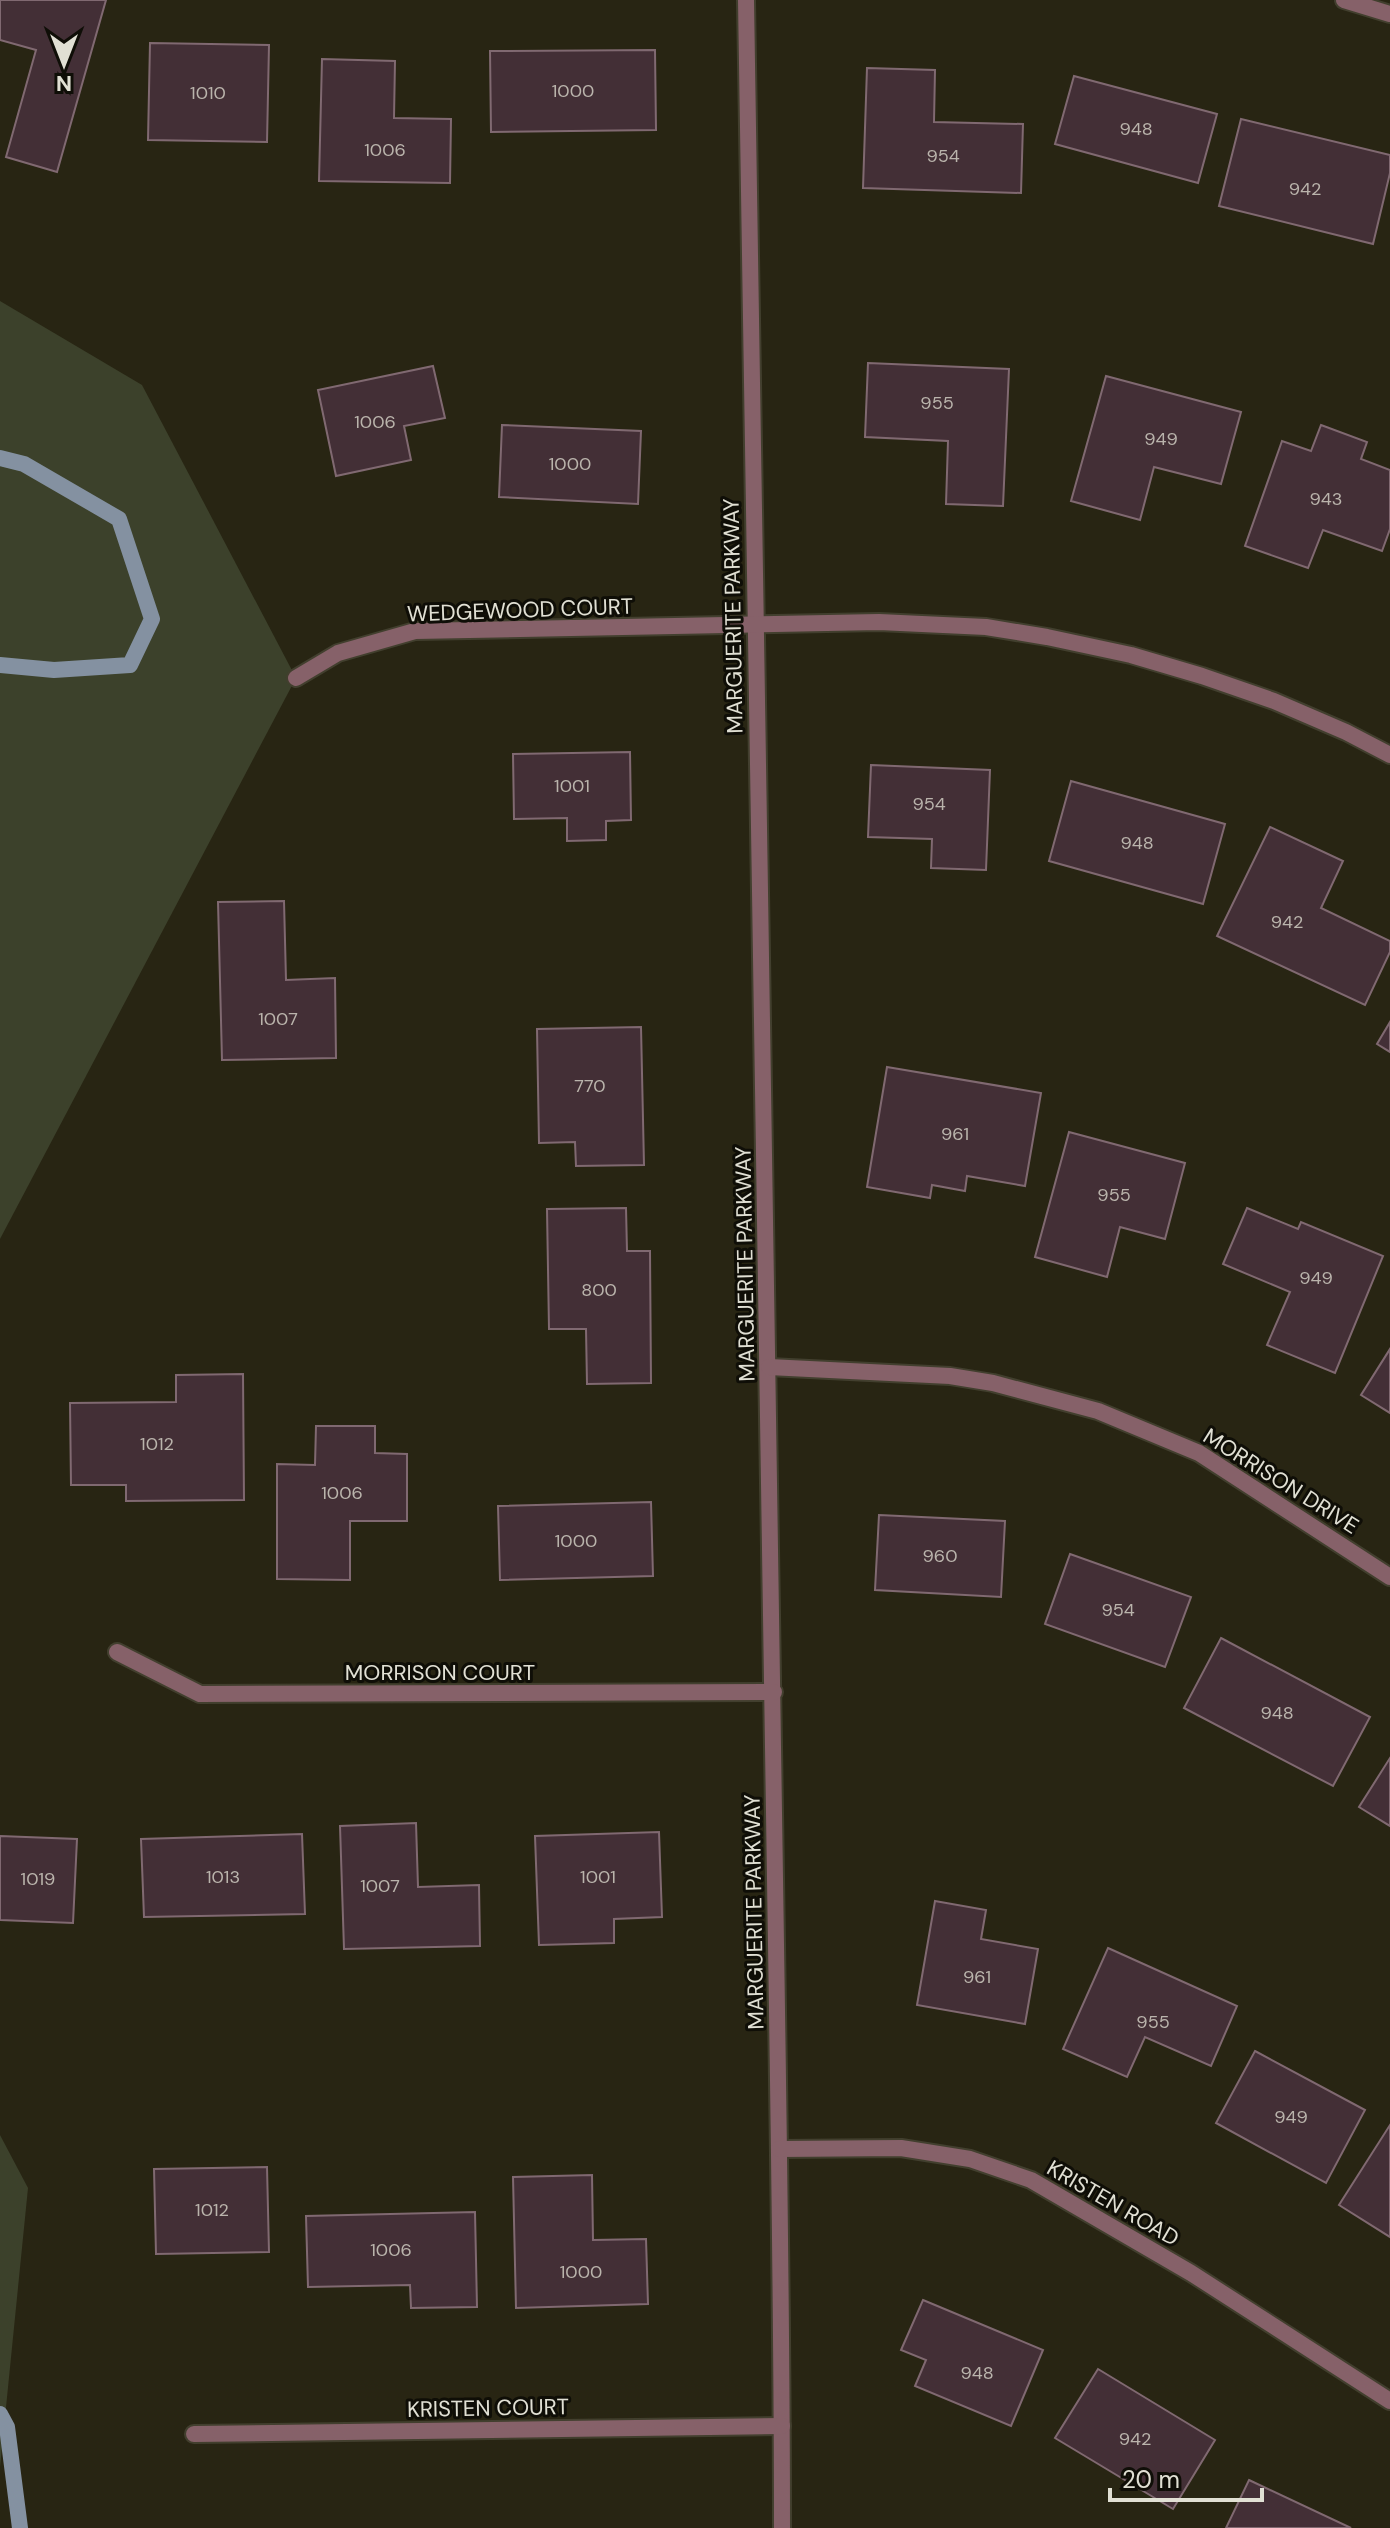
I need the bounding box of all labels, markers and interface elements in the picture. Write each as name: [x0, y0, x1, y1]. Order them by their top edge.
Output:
north arrow: [24, 24, 104, 104]
text: N: [56, 69, 72, 98]
house number: 1000: [552, 79, 594, 103]
house number: 1010: [190, 81, 226, 105]
house number: 948: [1119, 117, 1153, 141]
house number: 1006: [364, 138, 406, 162]
house number: 954: [926, 144, 960, 168]
house number: 942: [1289, 177, 1321, 201]
house number: 955: [920, 391, 954, 415]
house number: 1006: [354, 410, 396, 434]
house number: 949: [1144, 427, 1178, 451]
house number: 1000: [549, 452, 591, 476]
house number: 943: [1310, 487, 1342, 511]
street label: MARGUERITE PARKWAY: [716, 498, 750, 734]
street label: WEDGEWOOD COURT: [406, 592, 634, 628]
house number: 1001: [554, 774, 590, 798]
house number: 954: [912, 792, 946, 816]
house number: 948: [1120, 831, 1154, 855]
house number: 942: [1271, 910, 1303, 934]
house number: 1007: [258, 1007, 298, 1031]
house number: 770: [574, 1074, 606, 1098]
house number: 961: [941, 1122, 969, 1146]
street label: MARGUERITE PARKWAY: [728, 1146, 762, 1382]
house number: 955: [1097, 1183, 1131, 1207]
house number: 949: [1299, 1266, 1333, 1290]
house number: 800: [581, 1278, 617, 1302]
street label: MORRISON DRIVE: [1198, 1421, 1364, 1541]
house number: 1012: [140, 1432, 174, 1456]
house number: 1006: [321, 1481, 363, 1505]
house number: 1000: [555, 1529, 597, 1553]
house number: 960: [923, 1544, 957, 1568]
house number: 954: [1101, 1598, 1135, 1622]
street label: MORRISON COURT: [345, 1658, 535, 1687]
house number: 948: [1260, 1701, 1294, 1725]
street label: MARGUERITE PARKWAY: [737, 1794, 771, 2030]
house number: 1013: [206, 1865, 240, 1889]
house number: 1001: [580, 1865, 616, 1889]
house number: 1019: [21, 1867, 55, 1891]
house number: 1007: [360, 1874, 400, 1898]
house number: 961: [963, 1965, 991, 1989]
house number: 955: [1136, 2010, 1170, 2034]
house number: 949: [1274, 2105, 1308, 2129]
street label: KRISTEN ROAD: [1042, 2153, 1184, 2253]
house number: 1012: [195, 2198, 229, 2222]
house number: 1006: [370, 2238, 412, 2262]
house number: 1000: [560, 2260, 602, 2284]
house number: 948: [960, 2361, 994, 2385]
street label: KRISTEN COURT: [407, 2392, 569, 2424]
house number: 942: [1119, 2427, 1151, 2451]
scale bar: [1110, 2452, 1262, 2502]
text: 20 m: [1122, 2464, 1180, 2495]

